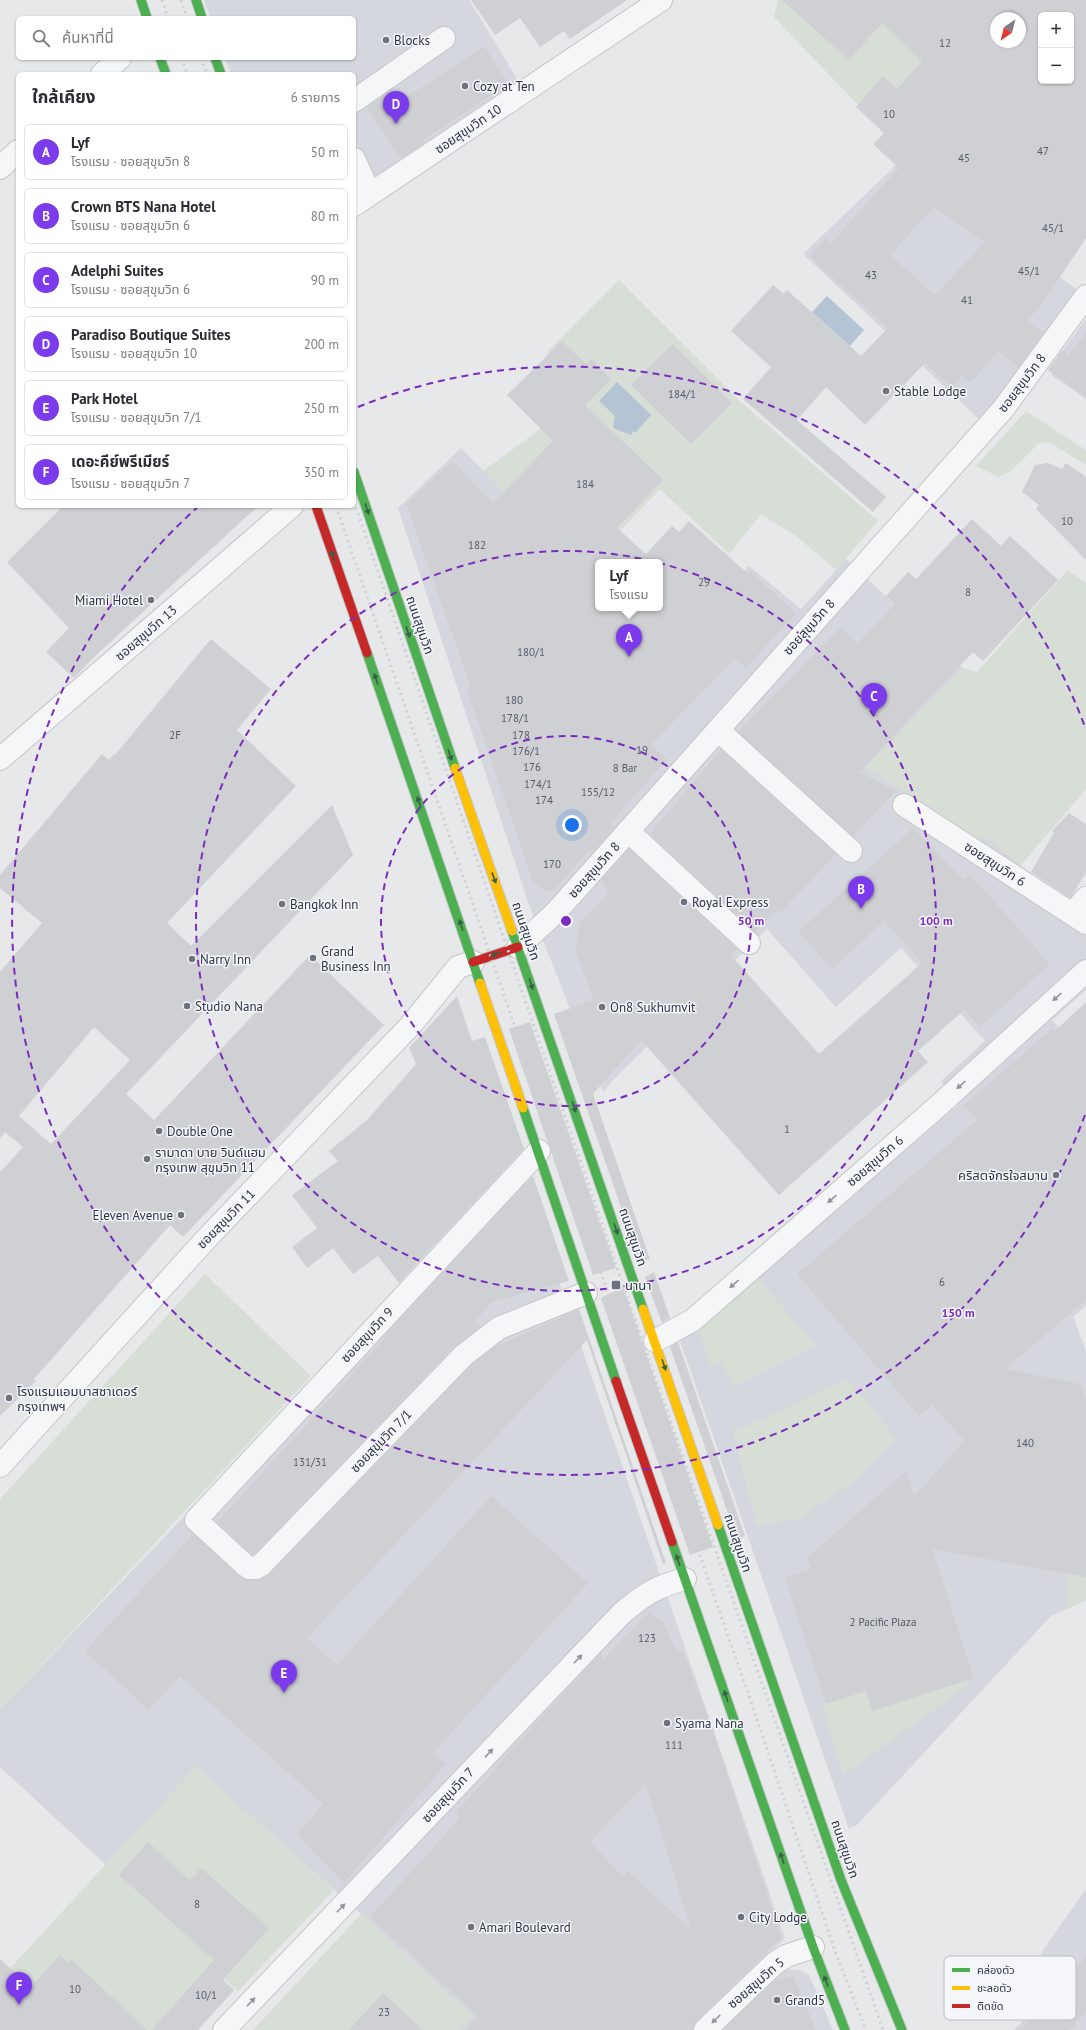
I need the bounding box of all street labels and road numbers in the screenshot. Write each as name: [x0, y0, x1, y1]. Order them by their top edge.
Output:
street label: ซอยสุขุมวิท 10: [431, 100, 505, 158]
street label: ซอยสุขุมวิท 8: [994, 350, 1050, 416]
street label: ถนนสุขุมวิท: [402, 594, 438, 656]
street label: ซอยสุขุมวิท 8: [779, 595, 839, 659]
street label: ซอยสุขุมวิท 13: [111, 601, 181, 665]
street label: ซอยสุขุมวิท 8: [564, 838, 624, 902]
street label: ซอยสุขุมวิท 6: [961, 838, 1029, 890]
street label: ถนนสุขุมวิท: [508, 900, 544, 962]
street label: ซอยสุขุมวิท 6: [843, 1132, 907, 1190]
street label: ซอยสุขุมวิท 11: [193, 1185, 259, 1253]
street label: ถนนสุขุมวิท: [615, 1206, 651, 1268]
street label: ซอยสุขุมวิท 9: [337, 1304, 397, 1366]
street label: ซอยสุขุมวิท 7/1: [347, 1406, 415, 1476]
street label: ถนนสุขุมวิท: [720, 1512, 756, 1574]
street label: ซอยสุขุมวิท 7: [418, 1764, 478, 1826]
street label: ถนนสุขุมวิท: [827, 1818, 863, 1880]
street label: ซอยสุขุมวิท 5: [724, 1954, 788, 2012]

